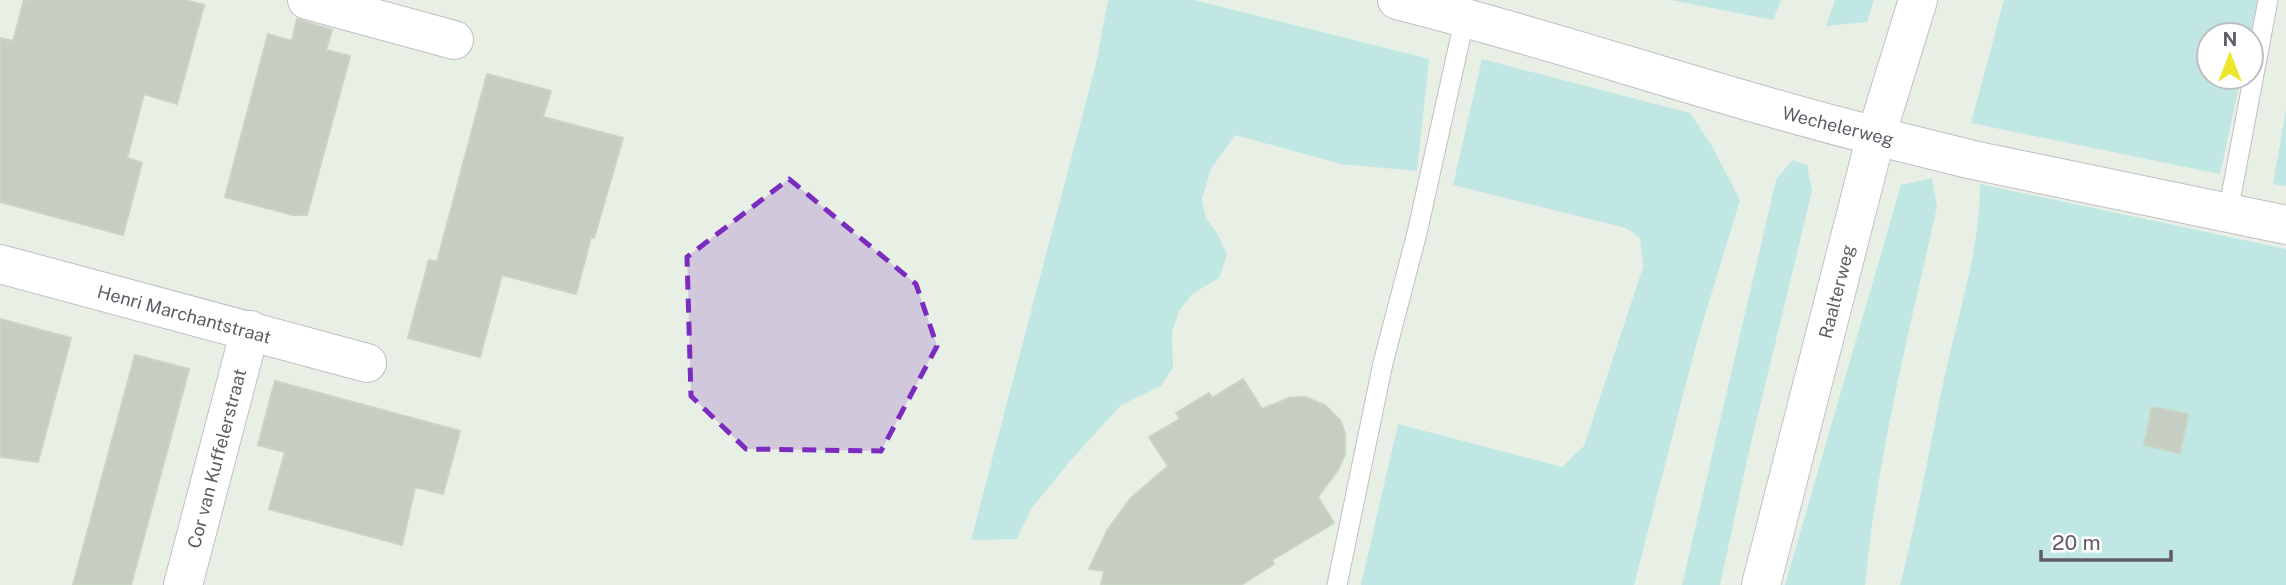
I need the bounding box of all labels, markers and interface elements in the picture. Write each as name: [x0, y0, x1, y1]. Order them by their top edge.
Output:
north arrow: [2195, 21, 2265, 91]
text: N: [2223, 28, 2237, 50]
street label: Wechelerweg: [1780, 102, 1896, 150]
street label: Raalterweg: [1814, 242, 1858, 341]
street label: Henri Marchantstraat: [95, 280, 274, 347]
street label: Cor van Kuffelerstraat: [183, 366, 250, 550]
scale bar: [2041, 518, 2170, 562]
text: 20 m: [2052, 530, 2101, 555]

